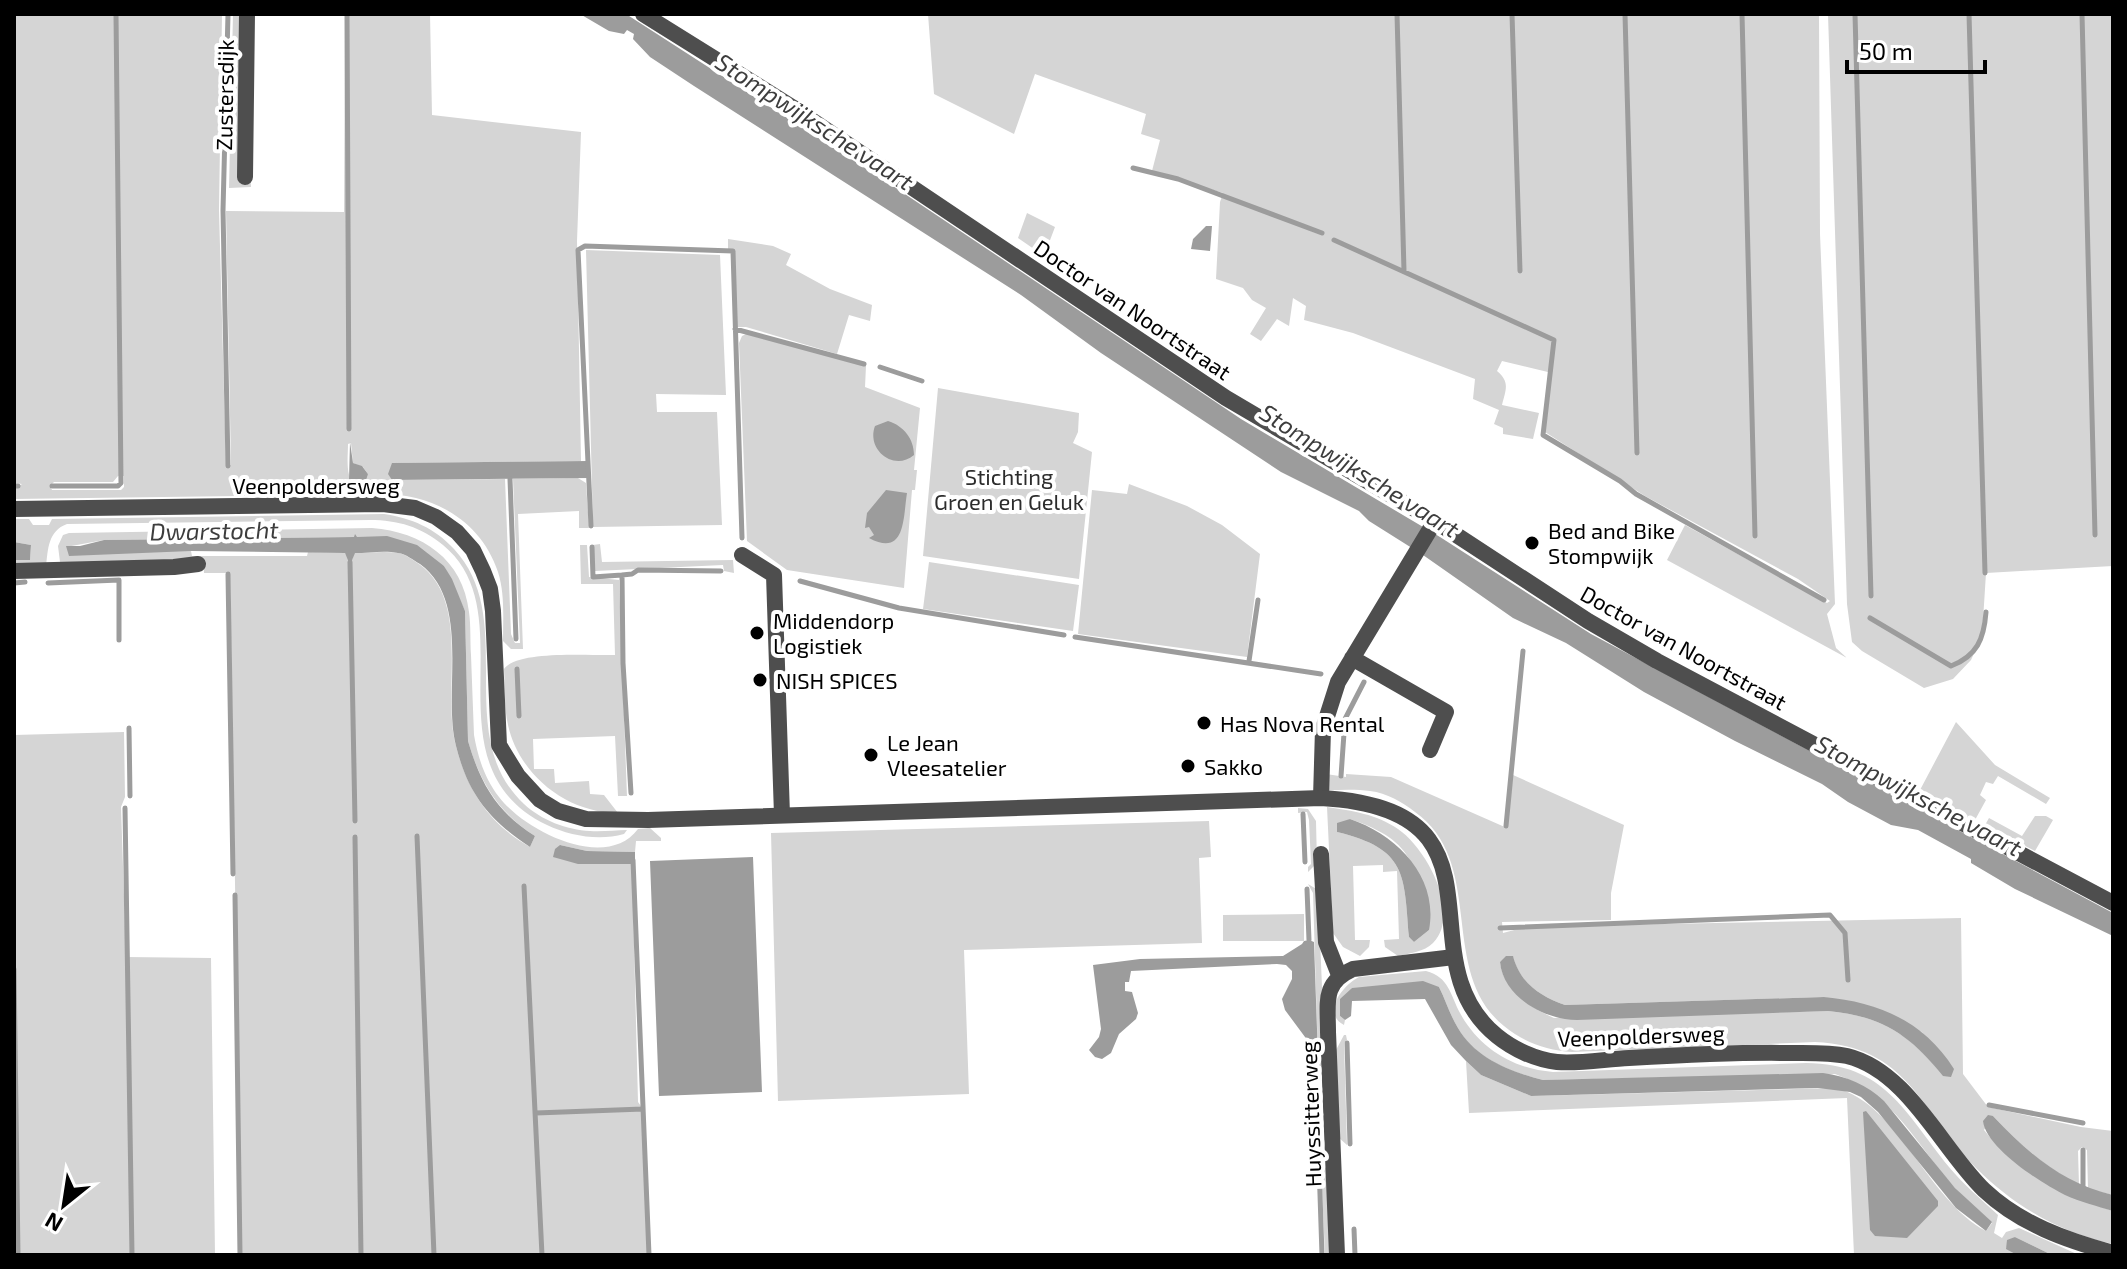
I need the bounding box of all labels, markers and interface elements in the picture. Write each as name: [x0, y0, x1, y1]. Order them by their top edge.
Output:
scale bar: [1847, 24, 1985, 74]
text: 50 m: [1859, 36, 1913, 65]
street label: Zustersdijk: [210, 39, 239, 151]
water label: Stompwijksche vaart: [711, 46, 920, 196]
street label: Doctor van Noortstraat: [1030, 234, 1236, 384]
water label: Stompwijksche vaart: [1255, 397, 1466, 544]
park label: Stichting Groen en Geluk: [934, 463, 1084, 514]
street label: Veenpoldersweg: [232, 472, 400, 498]
water label: Dwarstocht: [149, 514, 280, 546]
place label: Bed and Bike Stompwijk: [1548, 517, 1675, 569]
marker: Bed and Bike Stompwijk: [1523, 534, 1541, 552]
street label: Doctor van Noortstraat: [1576, 580, 1792, 714]
place label: Middendorp Logistiek: [773, 607, 894, 658]
marker: Middendorp Logistiek: [748, 624, 766, 642]
place label: NISH SPICES: [776, 667, 898, 693]
marker: NISH SPICES: [751, 671, 769, 689]
place label: Has Nova Rental: [1220, 710, 1385, 736]
marker: Has Nova Rental: [1195, 714, 1213, 732]
water label: Stompwijksche vaart: [1811, 728, 2028, 862]
place label: Le Jean Vleesatelier: [887, 729, 1007, 780]
marker: Le Jean Vleesatelier: [862, 746, 880, 764]
place label: Sakko: [1204, 753, 1263, 779]
marker: Sakko: [1179, 757, 1197, 775]
street label: Veenpoldersweg: [1557, 1019, 1725, 1051]
street label: Huyssitterweg: [1294, 1040, 1326, 1188]
north arrow: [24, 1165, 104, 1245]
text: N: [40, 1208, 67, 1238]

